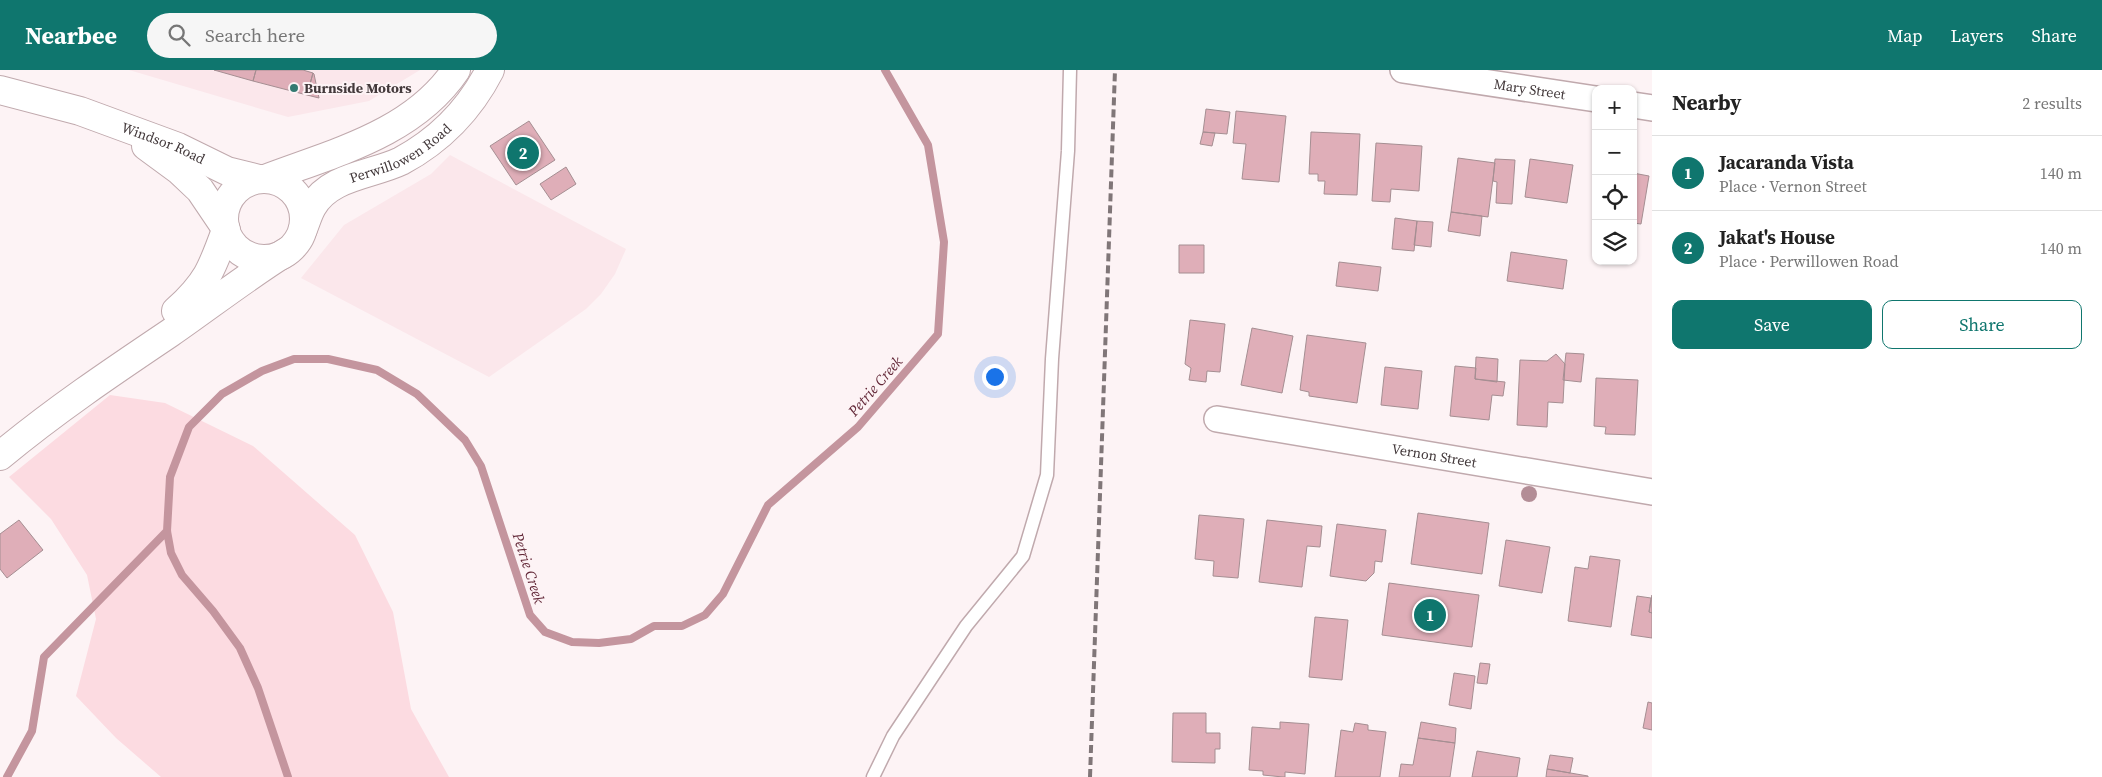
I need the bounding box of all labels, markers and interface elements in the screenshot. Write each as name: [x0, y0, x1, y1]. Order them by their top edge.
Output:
search box: [147, 13, 497, 58]
text: Nearbee: [25, 19, 117, 52]
icon: search: [165, 21, 193, 49]
text: Search here: [205, 22, 305, 48]
text: Map: [1887, 23, 1922, 48]
text: Layers: [1950, 23, 2003, 48]
text: Share: [2031, 23, 2077, 48]
street label: Mary Street: [1492, 74, 1567, 104]
place label: Burnside Motors: [304, 78, 412, 98]
marker: Burnside Motors: [288, 82, 300, 94]
map controls: [1592, 85, 1637, 265]
button: +: [1592, 85, 1637, 130]
text: Nearby: [1672, 88, 1742, 117]
text: 2 results: [2022, 92, 2082, 114]
street label: Windsor Road: [119, 117, 209, 169]
street label: Perwillowen Road: [347, 119, 456, 188]
button: −: [1592, 130, 1637, 175]
pin: 2: [507, 134, 539, 172]
text: Jacaranda Vista: [1719, 149, 1854, 175]
text: 1: [1684, 162, 1692, 184]
text: 140 m: [2040, 162, 2082, 184]
button: locate: [1592, 175, 1637, 220]
text: Place · Vernon Street: [1719, 175, 1867, 197]
button: layers: [1592, 220, 1637, 265]
text: Jakat's House: [1719, 224, 1835, 250]
text: 2: [1684, 237, 1692, 259]
text: 140 m: [2040, 237, 2082, 259]
text: Place · Perwillowen Road: [1719, 250, 1899, 272]
button: Save: [1672, 300, 1872, 349]
button: Share: [1882, 300, 2082, 349]
water label: Petrie Creek: [842, 351, 908, 421]
your location: [982, 364, 1008, 390]
street label: Vernon Street: [1390, 438, 1478, 472]
water label: Petrie Creek: [507, 529, 551, 607]
pin: 1: [1414, 596, 1446, 634]

